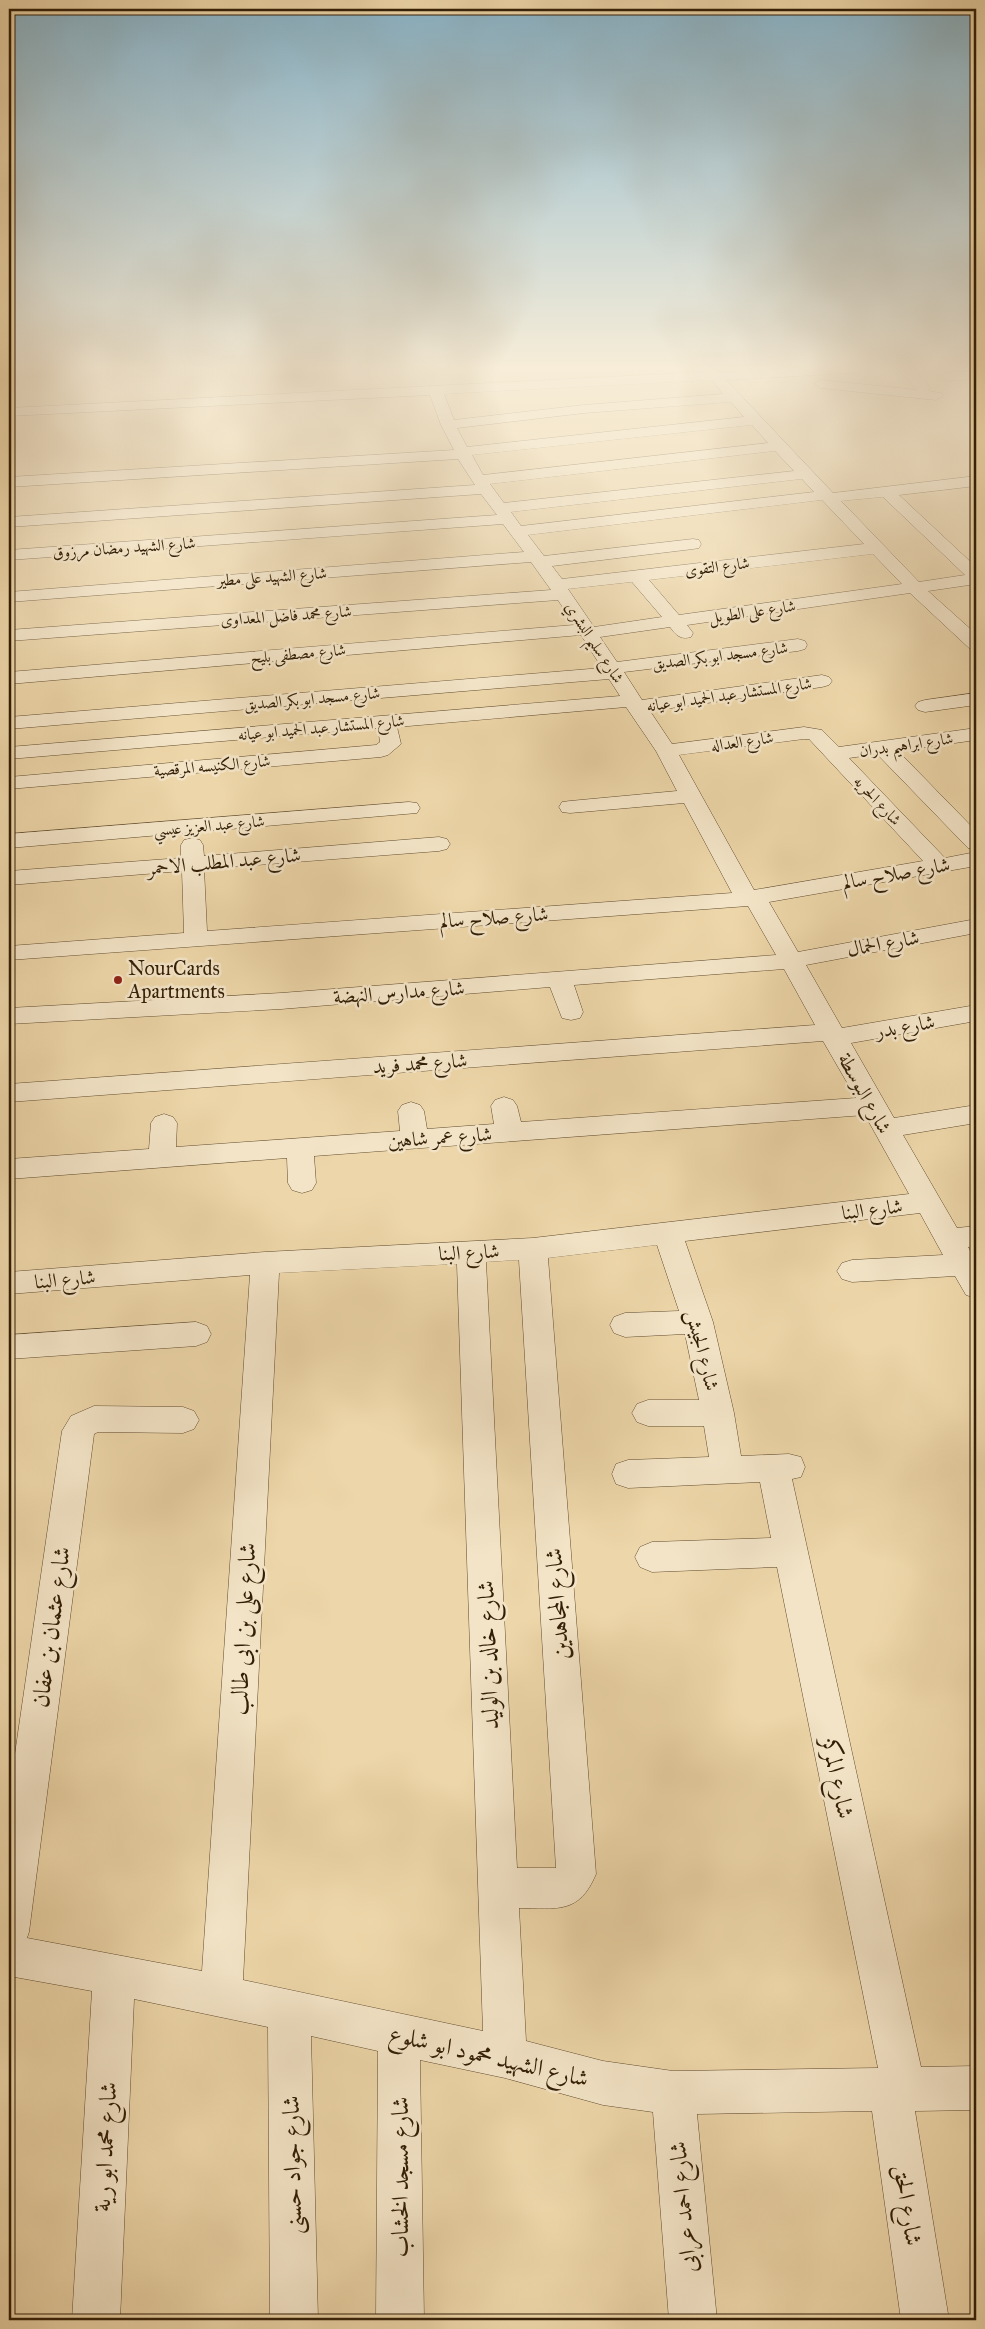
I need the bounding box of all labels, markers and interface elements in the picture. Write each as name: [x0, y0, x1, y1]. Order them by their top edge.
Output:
street label: شارع الشهيد رمضان مرزوق: [52, 533, 196, 566]
street label: شارع التقوى: [684, 553, 751, 584]
street label: شارع الشهيد على مطير: [215, 563, 328, 594]
street label: شارع على الطويل: [707, 596, 797, 631]
street label: شارع سليم البشري: [555, 598, 628, 690]
street label: شارع محمد فاضل المعداوى: [220, 601, 353, 634]
street label: شارع مسجد ابو بكر الصديق: [651, 638, 790, 677]
street label: شارع مصطفى بليح: [249, 640, 347, 672]
street label: شارع المستشار عبد الحميد ابو عيانه: [645, 673, 814, 719]
street label: شارع مسجد ابو بكر الصديق: [243, 683, 381, 718]
street label: شارع المستشار عبد الحميد ابو عيانه: [237, 711, 405, 748]
street label: شارع العداله: [710, 728, 775, 759]
street label: شارع ابراهيم بدران: [858, 728, 955, 767]
street label: شارع الكنيسه المرقصية: [153, 751, 272, 784]
street label: شارع الحريه: [847, 771, 906, 832]
street label: شارع عبد العزيز عيسي: [153, 811, 266, 846]
street label: شارع عبد المطلب الاحمر: [144, 842, 302, 886]
street label: شارع صلاح سالم: [840, 852, 953, 900]
street label: شارع صلاح سالم: [439, 901, 550, 939]
street label: شارع الحمال: [845, 925, 922, 967]
place label: NourCards Apartments: [127, 956, 225, 1003]
marker: NourCards Apartments: [112, 974, 124, 986]
street label: شارع مدارس النهضة: [332, 975, 466, 1015]
street label: شارع بدر: [871, 1009, 938, 1049]
street label: شارع محمد فريد: [372, 1048, 469, 1084]
street label: شارع البوسطة: [828, 1048, 897, 1140]
street label: شارع عمر شاهين: [387, 1121, 493, 1159]
street label: شارع البنا: [840, 1193, 905, 1231]
street label: شارع البنا: [438, 1238, 501, 1272]
street label: شارع البنا: [33, 1264, 97, 1300]
street label: شارع الجيش: [676, 1307, 725, 1394]
street label: شارع على بن ابى طالب: [223, 1542, 267, 1716]
street label: شارع عثمان بن عفان: [25, 1544, 82, 1710]
street label: شارع المجاهدين: [538, 1547, 581, 1661]
street label: شارع خالد بن الوليد: [470, 1580, 511, 1730]
street label: شارع المركز: [809, 1732, 861, 1822]
street label: شارع الشهيد محمود ابو شلوع: [385, 2018, 592, 2098]
street label: شارع محمد ابو رية: [87, 2081, 128, 2213]
street label: شارع جواد حسنى: [276, 2095, 313, 2235]
street label: شارع مسجد الخشاب: [385, 2097, 420, 2257]
street label: شارع احمد عرابى: [662, 2140, 709, 2274]
street label: شارع الحق: [882, 2162, 929, 2249]

